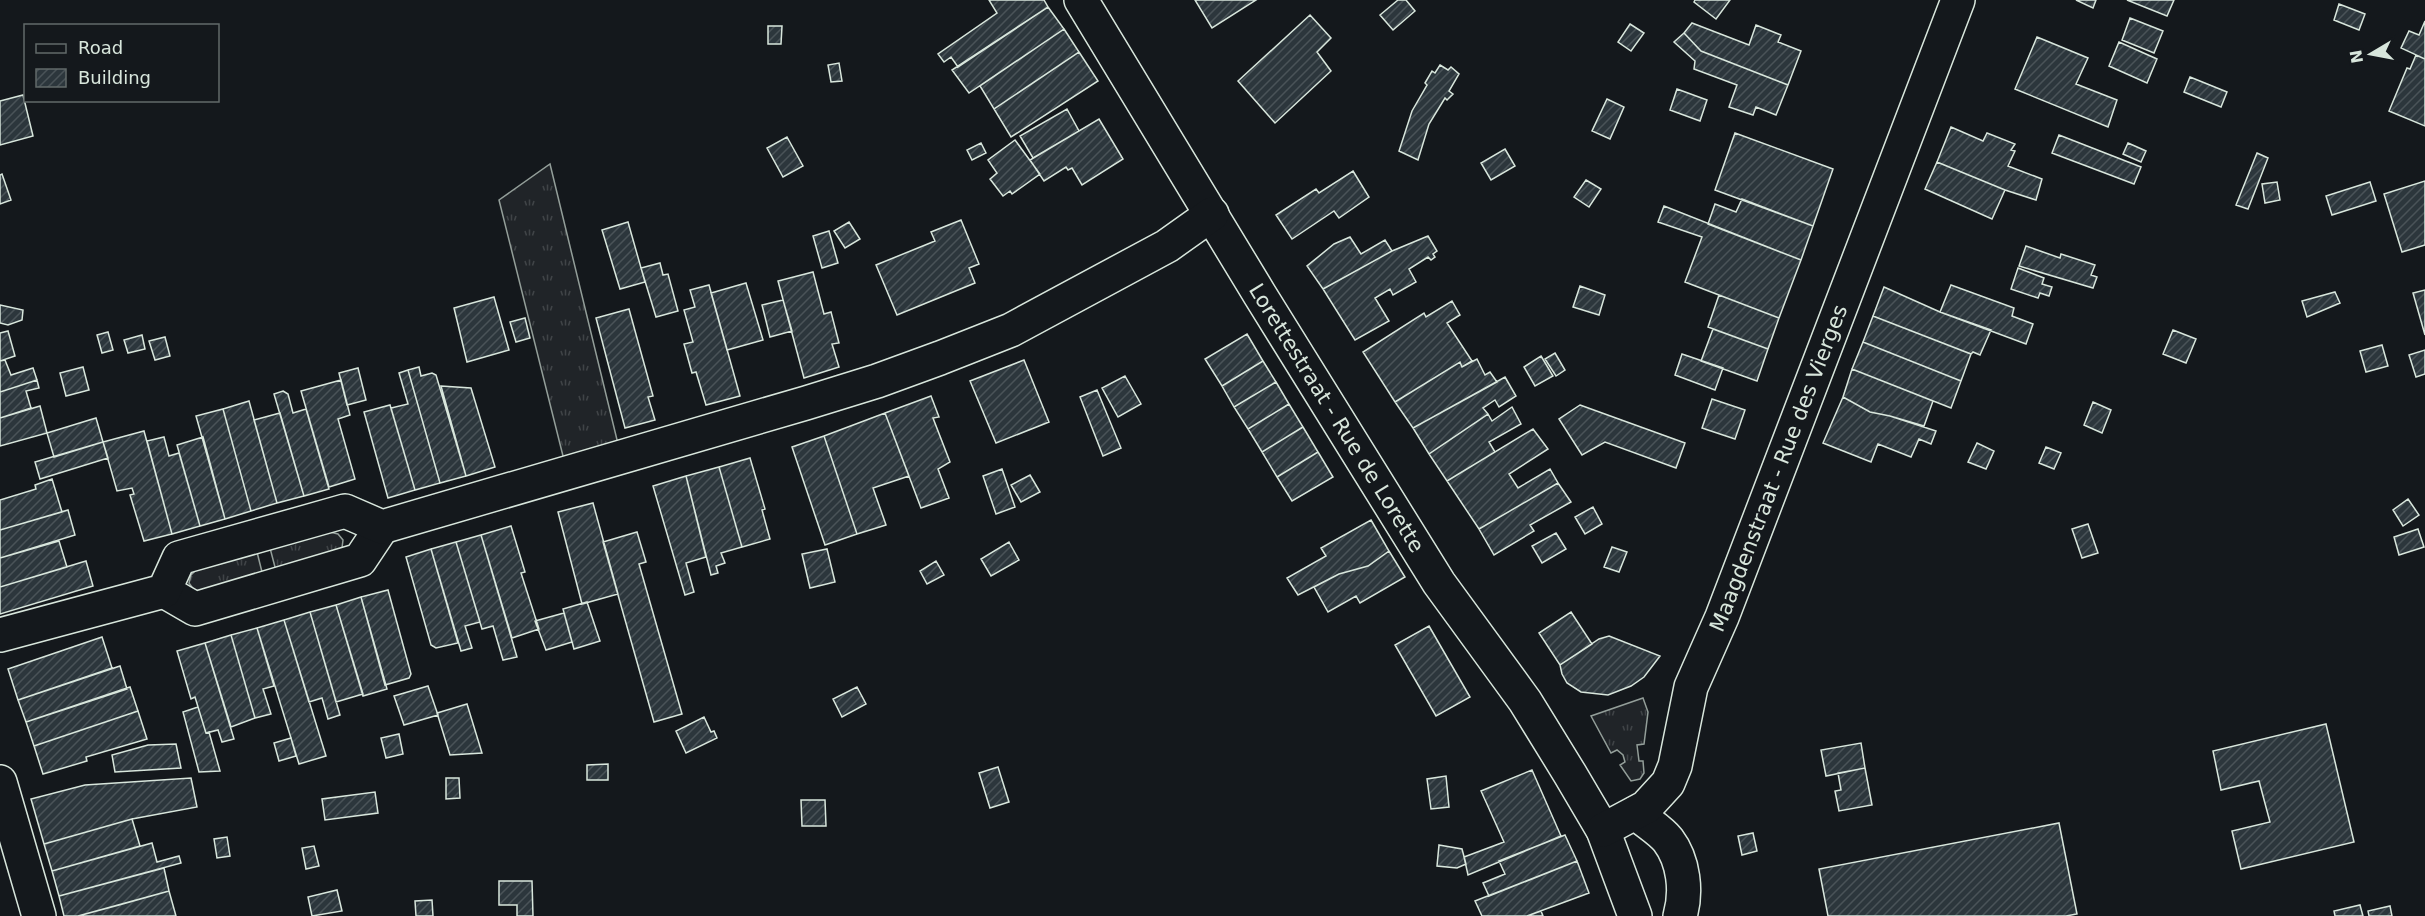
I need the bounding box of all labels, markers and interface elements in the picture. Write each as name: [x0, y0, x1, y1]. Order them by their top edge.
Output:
legend: [24, 24, 219, 102]
north arrow: [2341, 24, 2401, 84]
text: Road: [78, 37, 123, 58]
text: N: [2346, 48, 2367, 65]
text: Building: [78, 67, 151, 88]
street label: Lorettestraat - Rue de Lorette: [1244, 279, 1429, 557]
street label: Maagdenstraat - Rue des Vierges: [1705, 301, 1852, 636]

